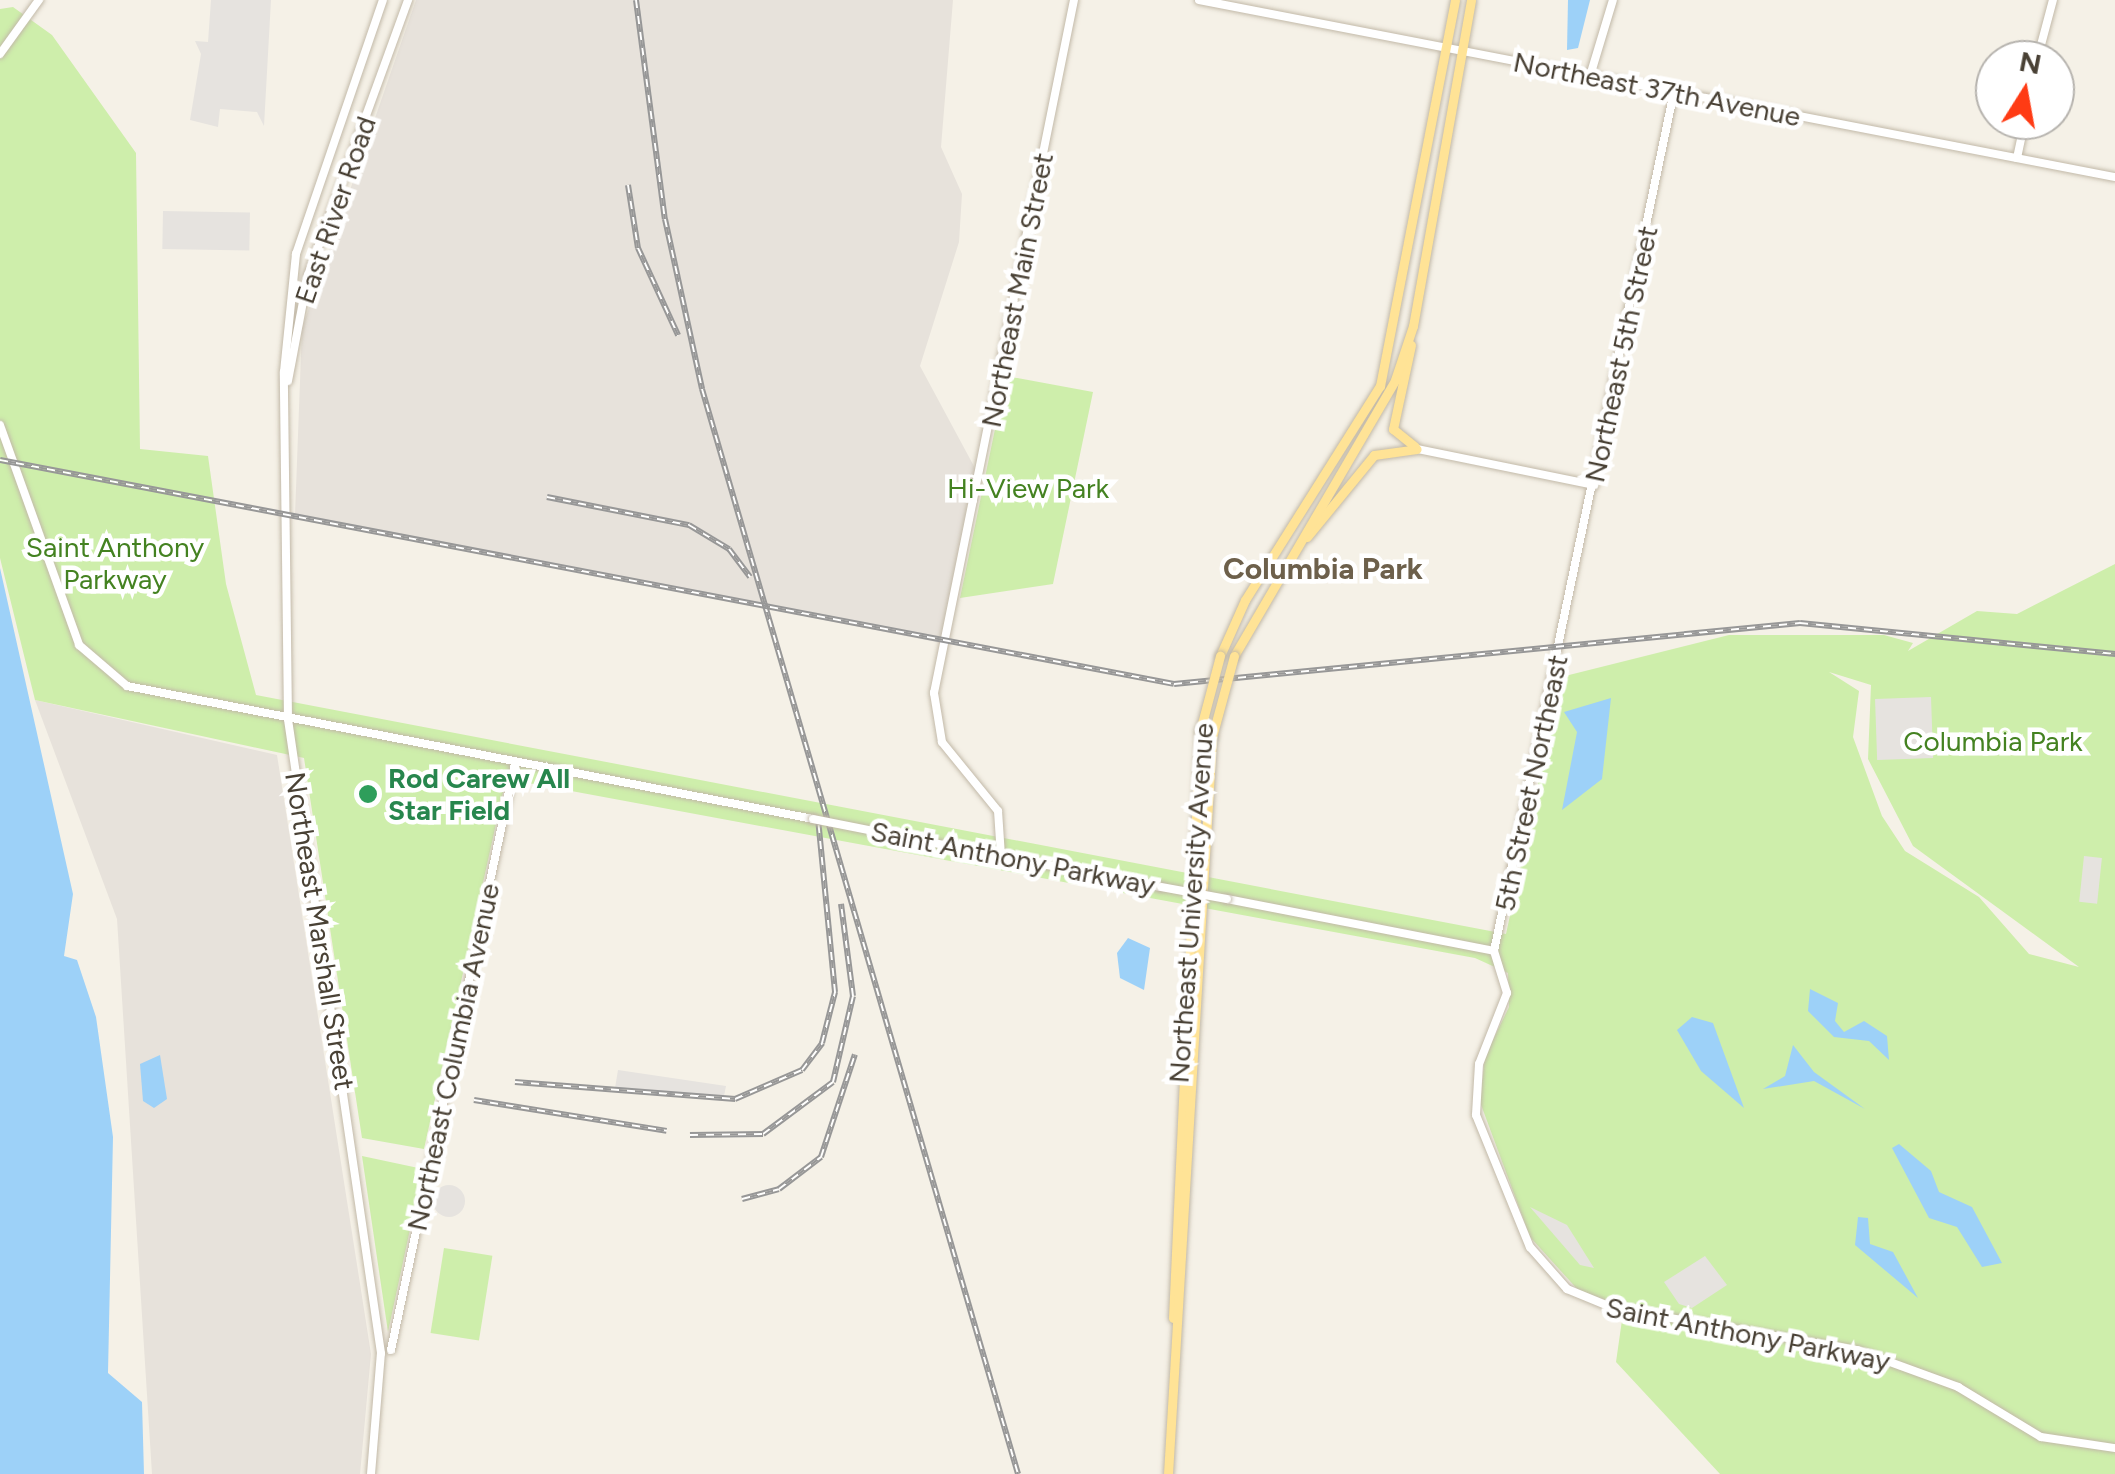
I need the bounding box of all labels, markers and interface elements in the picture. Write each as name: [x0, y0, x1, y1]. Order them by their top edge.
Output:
north arrow: [1975, 40, 2075, 140]
text: N: [2016, 44, 2044, 81]
street label: Northeast 37th Avenue: [1511, 45, 1803, 133]
street label: East River Road: [287, 112, 383, 308]
street label: Northeast Main Street: [974, 150, 1060, 430]
street label: Northeast 5th Street: [1577, 223, 1665, 485]
park label: Hi-View Park: [947, 471, 1109, 505]
park label: Saint Anthony Parkway: [26, 530, 204, 596]
district label: Columbia Park: [1223, 551, 1423, 587]
street label: 5th Street Northeast: [1487, 652, 1575, 914]
street label: Northeast University Avenue: [1162, 722, 1220, 1084]
park label: Columbia Park: [1903, 724, 2083, 758]
place label: Rod Carew All Star Field: [388, 761, 570, 827]
street label: Northeast Marshall Street: [278, 769, 362, 1093]
marker: Rod Carew All Star Field: [357, 783, 379, 805]
street label: Saint Anthony Parkway: [868, 814, 1158, 902]
street label: Northeast Columbia Avenue: [400, 880, 506, 1234]
street label: Saint Anthony Parkway: [1603, 1290, 1893, 1378]

